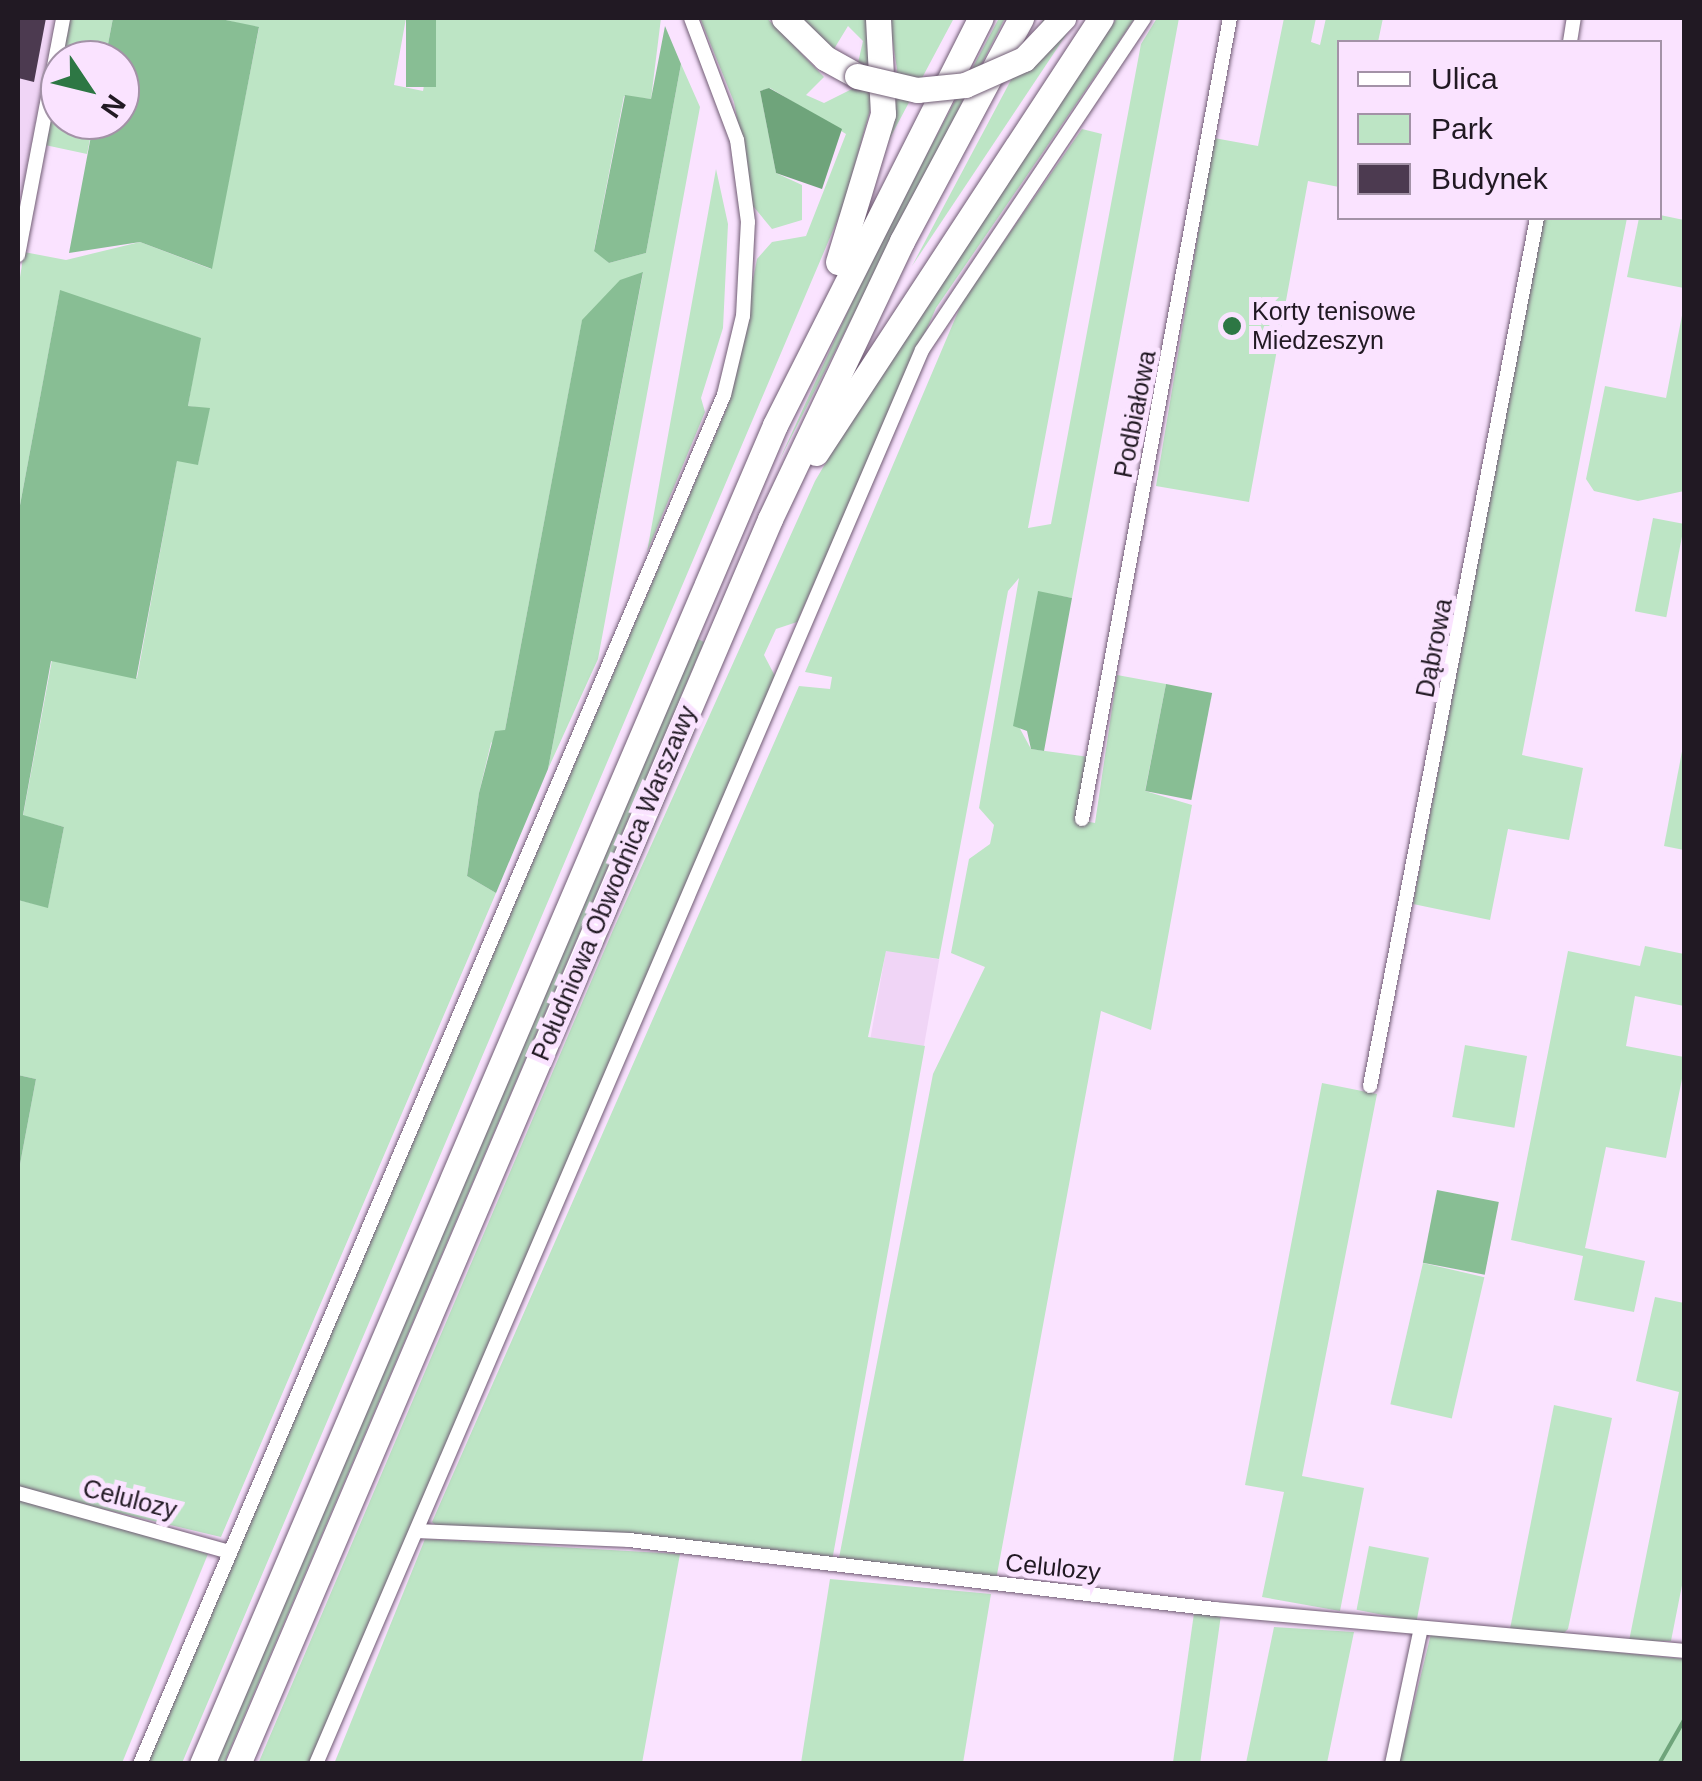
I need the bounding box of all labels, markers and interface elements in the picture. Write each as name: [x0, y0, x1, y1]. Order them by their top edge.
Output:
north arrow: [40, 40, 140, 140]
legend: [1337, 40, 1662, 220]
text: Ulica: [1431, 62, 1498, 95]
text: N: [95, 89, 132, 124]
text: Park: [1431, 112, 1493, 145]
text: Budynek: [1431, 162, 1548, 195]
place label: Korty tenisowe Miedzeszyn: [1252, 297, 1416, 356]
marker: Korty tenisowe Miedzeszyn: [1221, 315, 1243, 337]
street label: Podbiałowa: [1108, 348, 1162, 480]
street label: Dąbrowa: [1410, 596, 1458, 700]
street label: Południowa Obwodnica Warszawy: [525, 701, 703, 1065]
street label: Celulozy: [80, 1473, 180, 1525]
street label: Celulozy: [1004, 1547, 1102, 1587]

